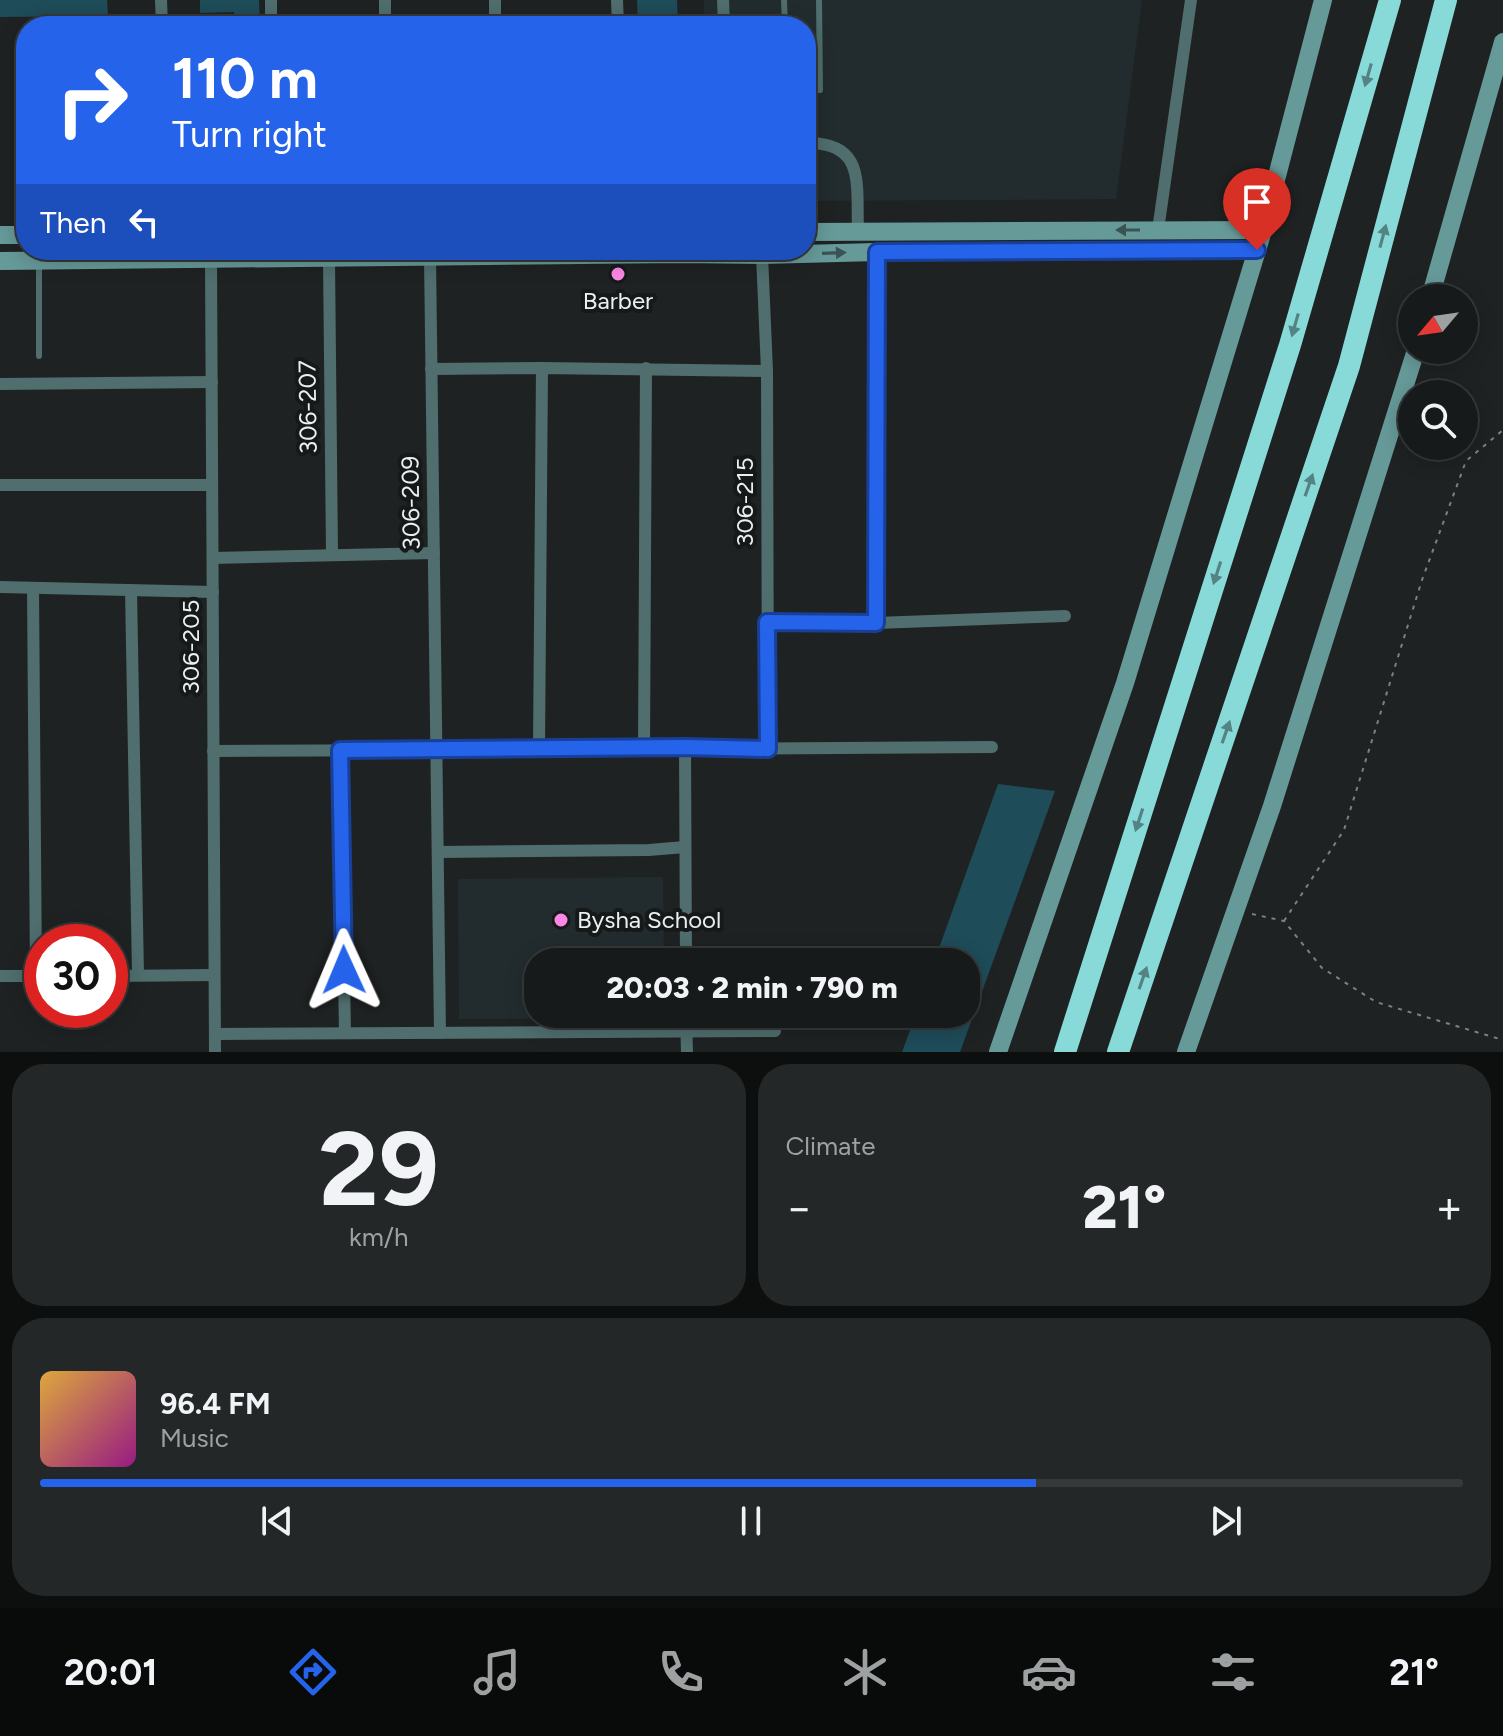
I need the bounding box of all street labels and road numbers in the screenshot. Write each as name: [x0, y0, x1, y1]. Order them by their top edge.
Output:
street label: 306-207: [292, 360, 323, 454]
street label: 306-209: [395, 456, 426, 550]
street label: 306-215: [730, 457, 759, 547]
street label: 306-205: [176, 600, 205, 694]

